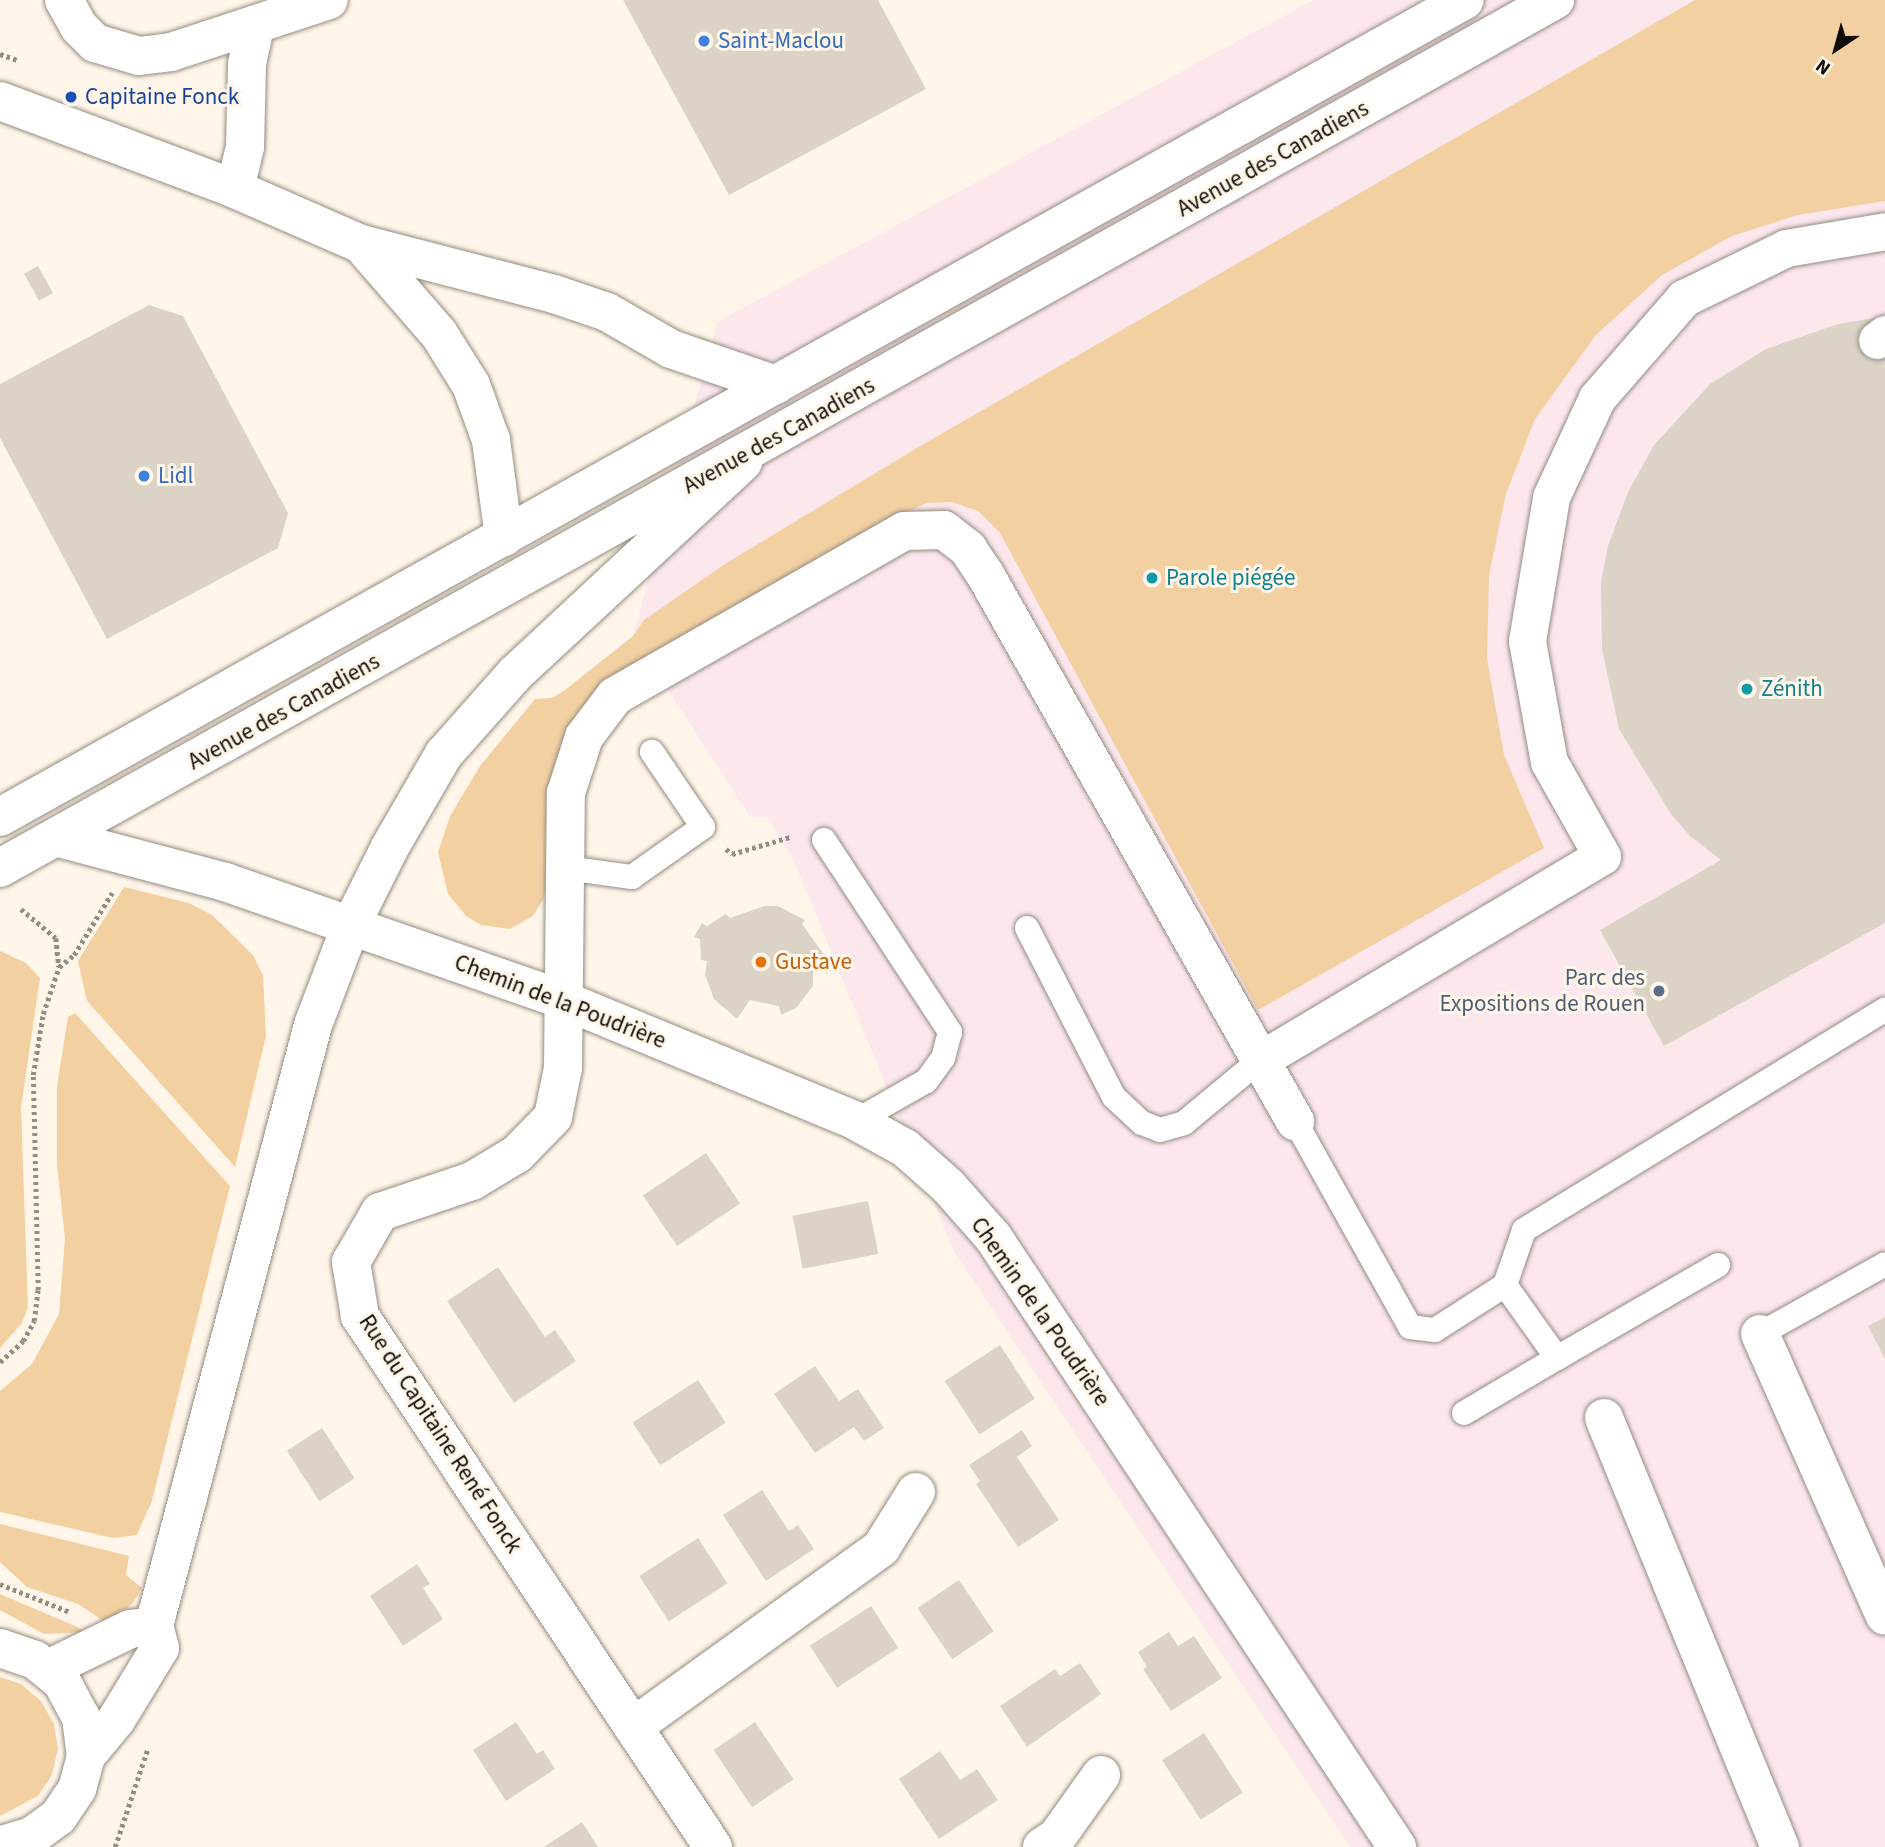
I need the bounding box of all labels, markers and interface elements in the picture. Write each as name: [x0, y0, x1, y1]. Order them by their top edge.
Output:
north arrow: [1801, 14, 1871, 84]
place label: Saint-Maclou: [718, 27, 844, 55]
marker: Saint-Maclou: [696, 33, 712, 49]
text: N: [1810, 52, 1836, 81]
place label: Capitaine Fonck: [85, 83, 239, 111]
marker: Capitaine Fonck: [63, 89, 79, 105]
street label: Avenue des Canadiens: [1172, 95, 1374, 223]
street label: Avenue des Canadiens: [678, 372, 880, 500]
place label: Lidl: [158, 462, 193, 490]
marker: Lidl: [136, 468, 152, 484]
place label: Parole piégée: [1166, 564, 1295, 592]
marker: Parole piégée: [1144, 570, 1160, 586]
street label: Avenue des Canadiens: [183, 648, 385, 776]
place label: Zénith: [1761, 675, 1823, 703]
marker: Zénith: [1739, 681, 1755, 697]
place label: Gustave: [775, 948, 852, 976]
street label: Chemin de la Poudrière: [450, 949, 670, 1055]
marker: Gustave: [753, 954, 769, 970]
place label: Parc des Expositions de Rouen: [1440, 964, 1645, 1018]
marker: Parc des Expositions de Rouen: [1651, 983, 1667, 999]
street label: Chemin de la Poudrière: [964, 1212, 1116, 1412]
street label: Rue du Capitaine René Fonck: [353, 1310, 527, 1558]

